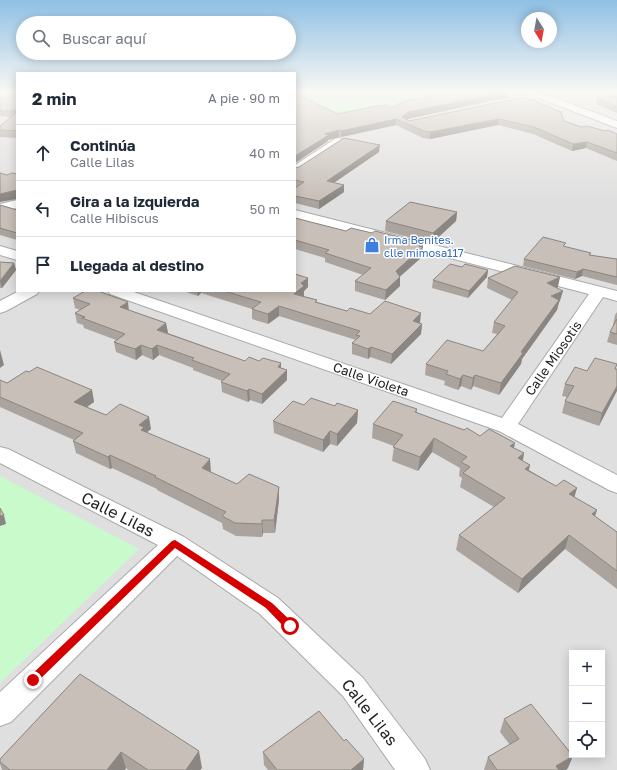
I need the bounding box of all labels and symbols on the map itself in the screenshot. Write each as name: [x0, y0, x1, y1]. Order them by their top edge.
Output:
north arrow: [521, 12, 557, 48]
place label: Irma Benites. clle mimosa117: [384, 233, 464, 259]
shop icon: Irma Benites. clle mimosa117: [363, 236, 381, 254]
street label: Calle Miosotis: [521, 317, 585, 399]
street label: Calle Violeta: [331, 359, 411, 399]
street label: Calle Lilas: [78, 487, 158, 541]
route start: [281, 617, 299, 635]
route end: [24, 671, 42, 689]
street label: Calle Lilas: [338, 675, 402, 749]

